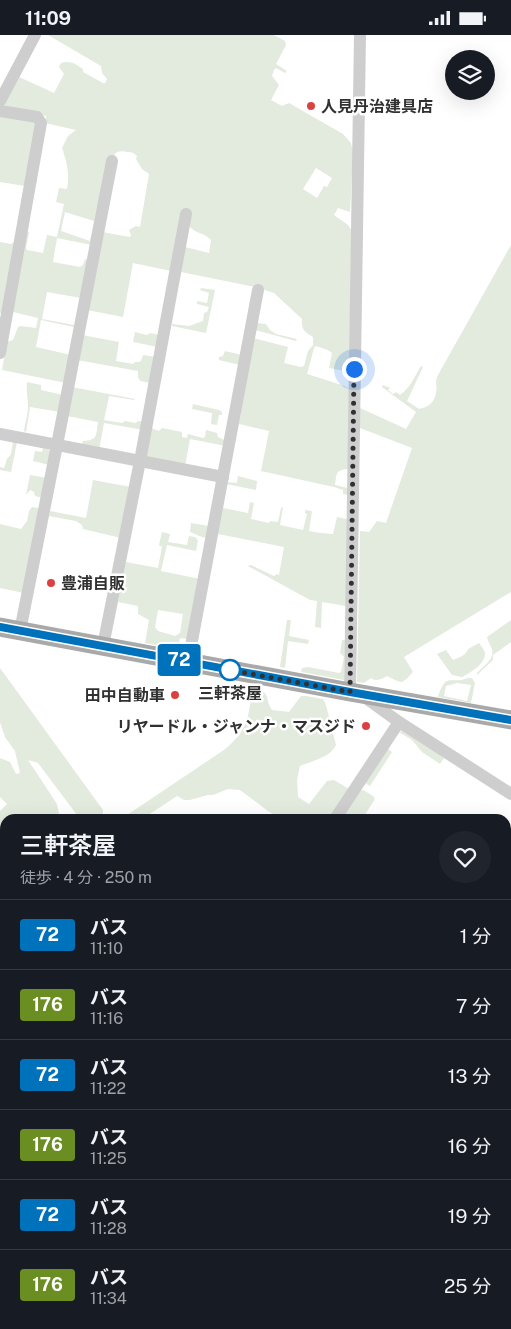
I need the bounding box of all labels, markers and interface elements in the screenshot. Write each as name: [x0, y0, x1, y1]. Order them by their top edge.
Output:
text: 11:09: [25, 7, 71, 29]
map controls: [445, 50, 495, 100]
button: layers: [445, 50, 495, 100]
place label: 人見丹治建具店: [321, 97, 433, 116]
marker: 人見丹治建具店: [305, 100, 317, 112]
your location: [342, 357, 367, 382]
place label: 豊浦自販: [61, 574, 125, 593]
marker: 豊浦自販: [45, 577, 57, 589]
line badge: 72: [156, 644, 202, 676]
text: 72: [168, 649, 190, 670]
marker: 三軒茶屋: [219, 659, 241, 681]
place label: 三軒茶屋: [198, 684, 262, 703]
place label: 田中自動車: [85, 686, 165, 705]
marker: 田中自動車: [169, 689, 181, 701]
place label: リヤードル・ジャンナ・マスジド: [117, 717, 356, 736]
marker: リヤードル・ジャンナ・マスジド: [360, 720, 372, 732]
text: 三軒茶屋: [20, 831, 116, 859]
button: heart: [439, 831, 491, 883]
text: 徒歩 · 4 分 · 250 m: [20, 868, 152, 887]
text: バス: [90, 916, 128, 938]
text: 72: [36, 924, 59, 945]
text: 1 分: [460, 925, 491, 947]
text: 11:10: [90, 939, 123, 958]
text: バス: [90, 986, 128, 1008]
text: 176: [32, 994, 63, 1015]
text: 7 分: [456, 995, 491, 1017]
text: 11:16: [90, 1009, 123, 1028]
text: バス: [90, 1056, 128, 1078]
text: 72: [36, 1064, 59, 1085]
text: 13 分: [448, 1065, 491, 1087]
text: 11:22: [90, 1079, 126, 1098]
text: バス: [90, 1126, 128, 1148]
text: 176: [32, 1134, 63, 1155]
text: 16 分: [448, 1135, 491, 1157]
text: 11:25: [90, 1149, 127, 1168]
text: バス: [90, 1196, 128, 1218]
text: 72: [36, 1204, 59, 1225]
text: 19 分: [448, 1205, 491, 1227]
text: 11:28: [90, 1219, 127, 1238]
text: バス: [90, 1266, 128, 1288]
text: 176: [32, 1274, 63, 1295]
text: 25 分: [444, 1275, 491, 1297]
text: 11:34: [90, 1289, 127, 1308]

